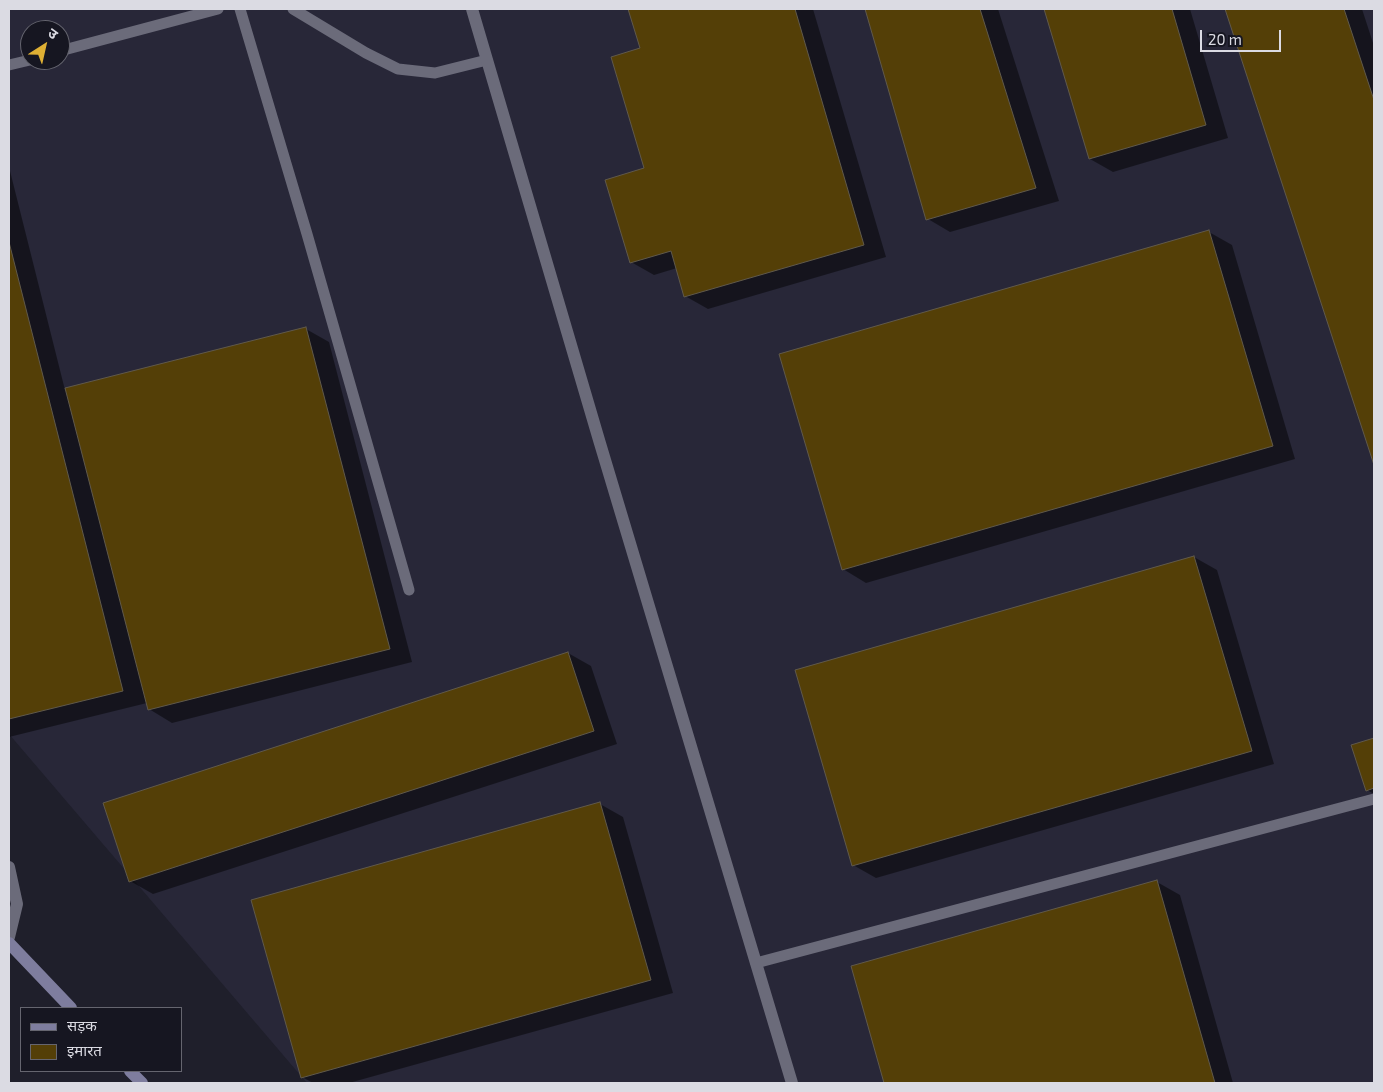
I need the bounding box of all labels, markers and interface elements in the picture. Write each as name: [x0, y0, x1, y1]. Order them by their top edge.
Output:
north arrow: [20, 20, 70, 70]
scale bar: [1203, 20, 1284, 52]
text: उ: [45, 24, 62, 42]
text: 20 m: [1208, 30, 1242, 48]
legend: [20, 1007, 182, 1072]
text: सड़क: [67, 1016, 97, 1034]
text: इमारत: [67, 1041, 102, 1059]

